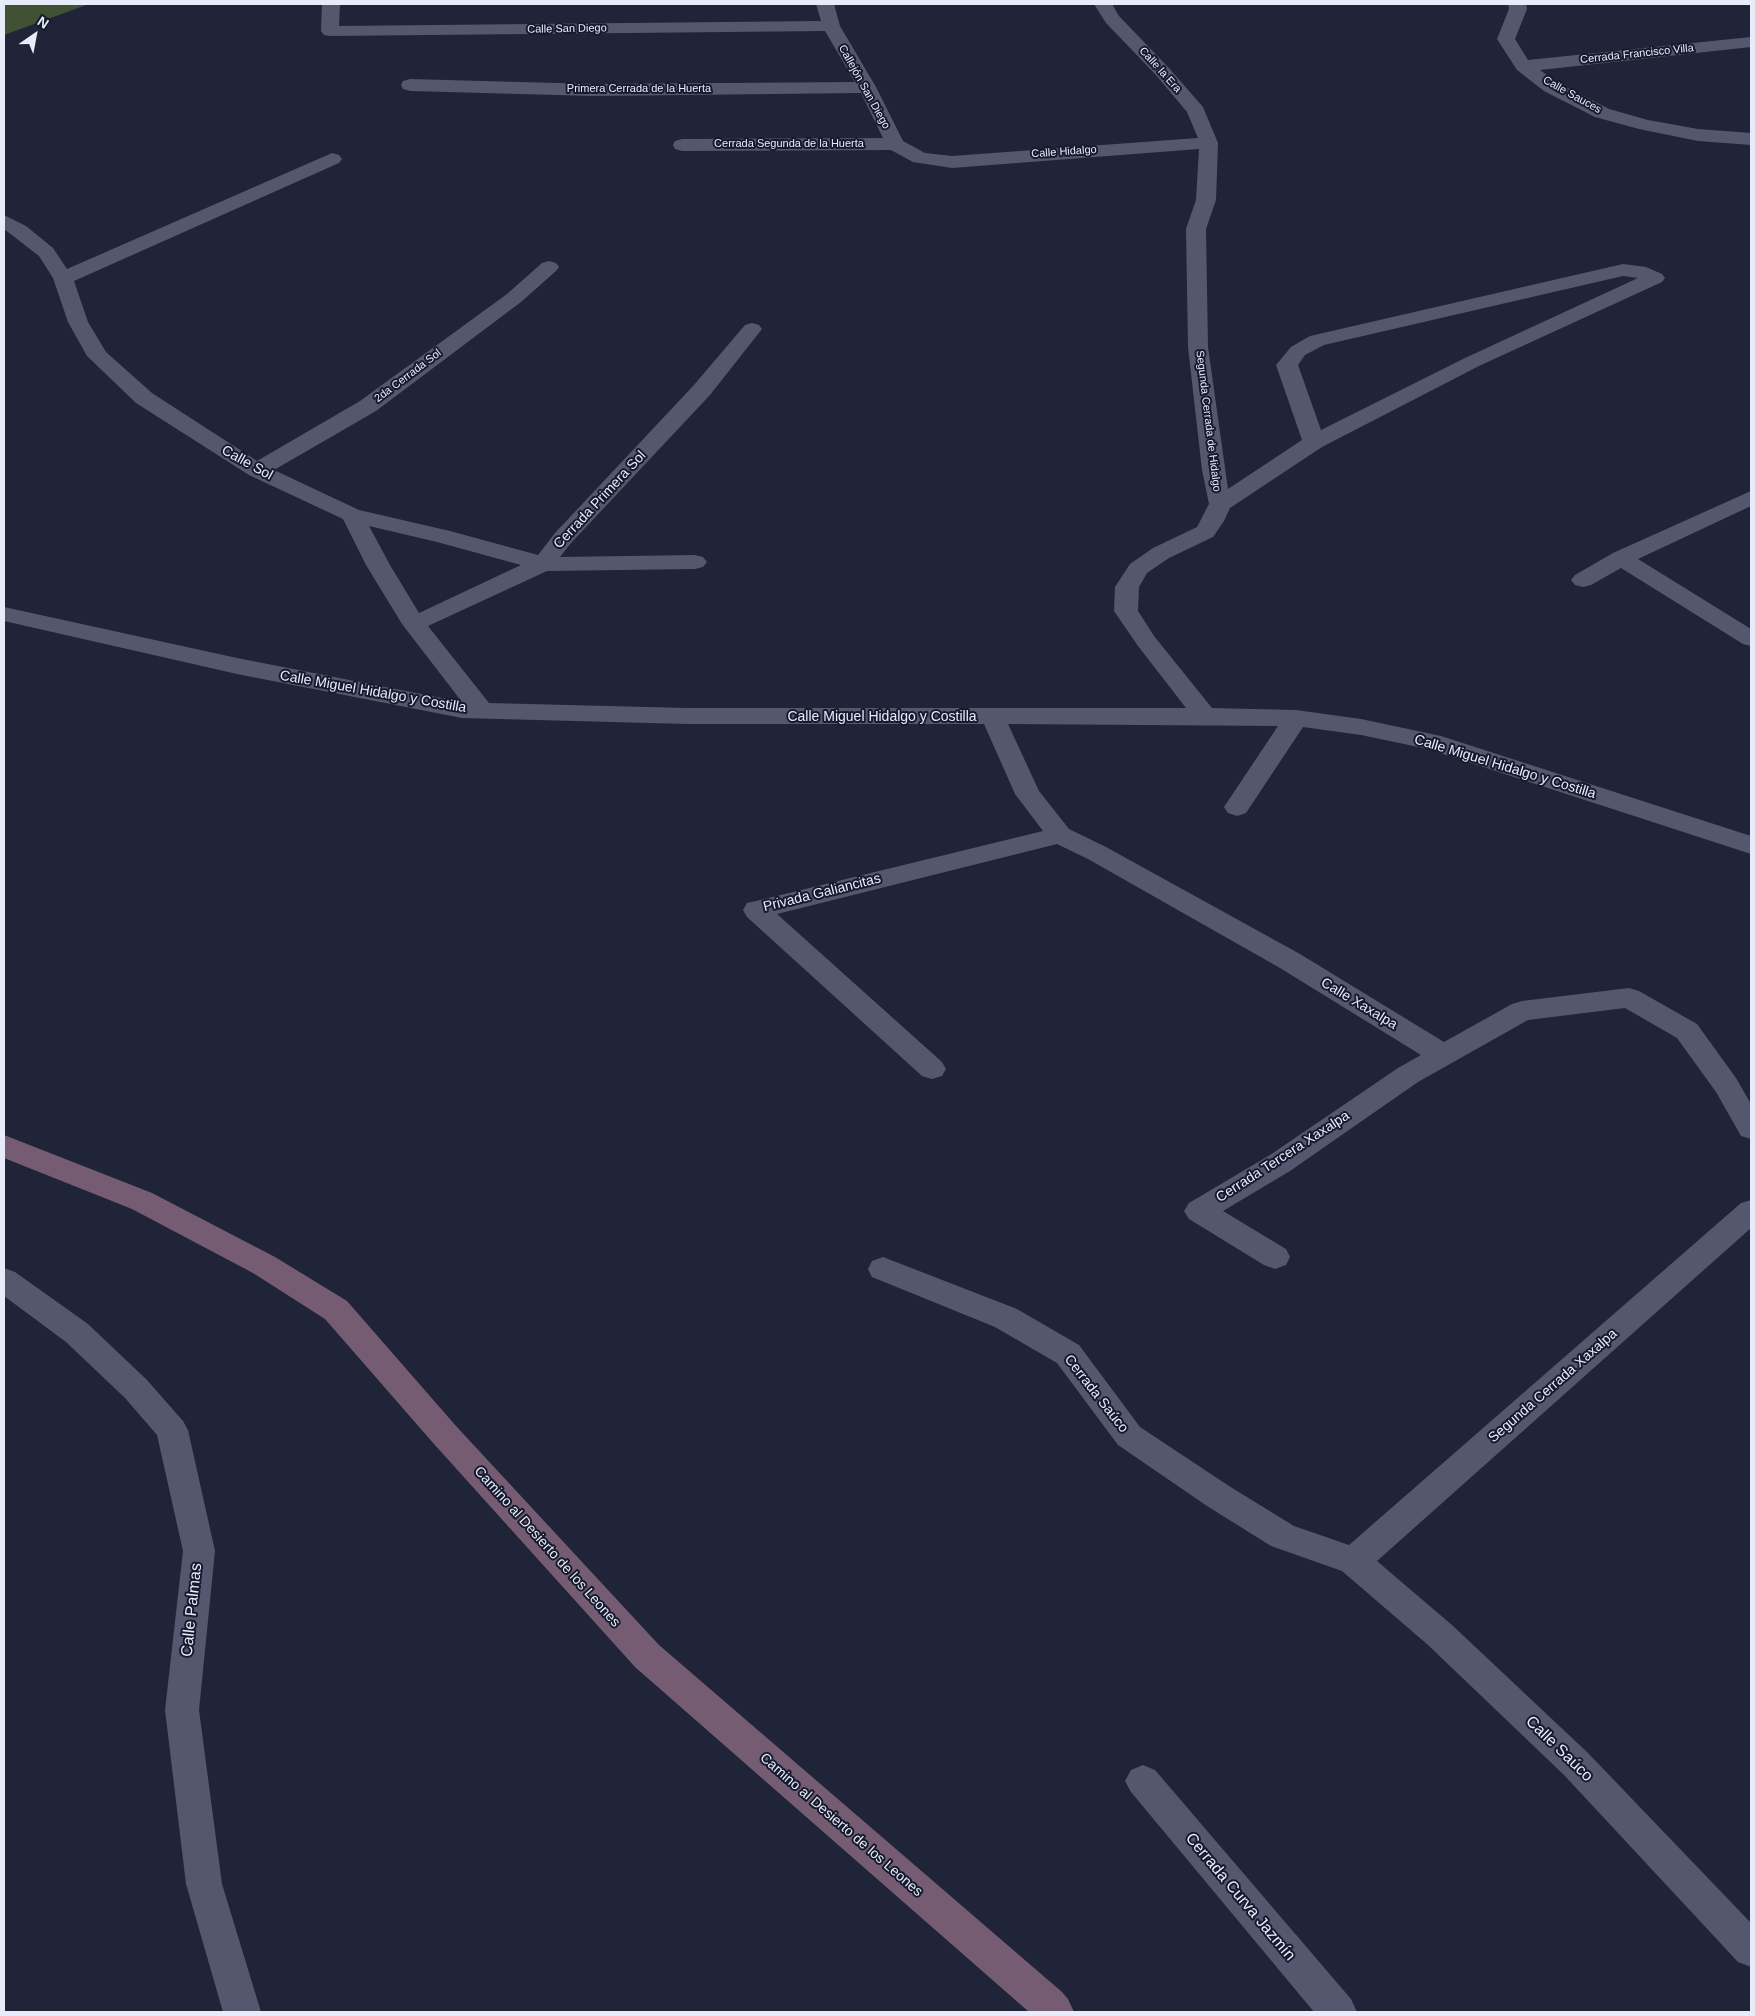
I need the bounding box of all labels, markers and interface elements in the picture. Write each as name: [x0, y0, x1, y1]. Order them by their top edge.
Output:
north arrow: [10, 10, 60, 60]
text: N: [35, 13, 52, 32]
street label: Calle San Diego: [527, 22, 607, 36]
street label: Cerrada Francisco Villa: [1580, 41, 1694, 67]
street label: Callejón San Diego: [835, 43, 893, 131]
street label: Calle la Era: [1136, 44, 1184, 96]
street label: Calle Sauces: [1540, 74, 1604, 116]
street label: Primera Cerrada de la Huerta: [567, 82, 711, 96]
street label: Cerrada Segunda de la Huerta: [714, 137, 864, 151]
street label: Calle Hidalgo: [1031, 143, 1097, 161]
street label: 2da Cerrada Sol: [372, 347, 444, 405]
street label: Segunda Cerrada de Hidalgo: [1193, 349, 1223, 493]
street label: Calle Sol: [218, 442, 276, 484]
street label: Cerrada Primera Sol: [550, 448, 650, 552]
street label: Calle Miguel Hidalgo y Costilla: [278, 667, 468, 717]
street label: Calle Miguel Hidalgo y Costilla: [787, 709, 977, 725]
street label: Calle Miguel Hidalgo y Costilla: [1412, 731, 1598, 803]
street label: Privada Galiancitas: [761, 870, 883, 916]
street label: Calle Xaxalpa: [1318, 975, 1400, 1033]
street label: Cerrada Tercera Xaxalpa: [1213, 1108, 1353, 1206]
street label: Segunda Cerrada Xaxalpa: [1485, 1326, 1621, 1446]
street label: Cerrada Saúco: [1060, 1352, 1132, 1436]
street label: Camino al Desierto de los Leones: [470, 1463, 624, 1631]
street label: Calle Palmas: [178, 1562, 206, 1658]
street label: Calle Saúco: [1521, 1712, 1597, 1786]
street label: Camino al Desierto de los Leones: [756, 1750, 926, 1900]
street label: Cerrada Curva Jazmín: [1181, 1829, 1299, 1965]

